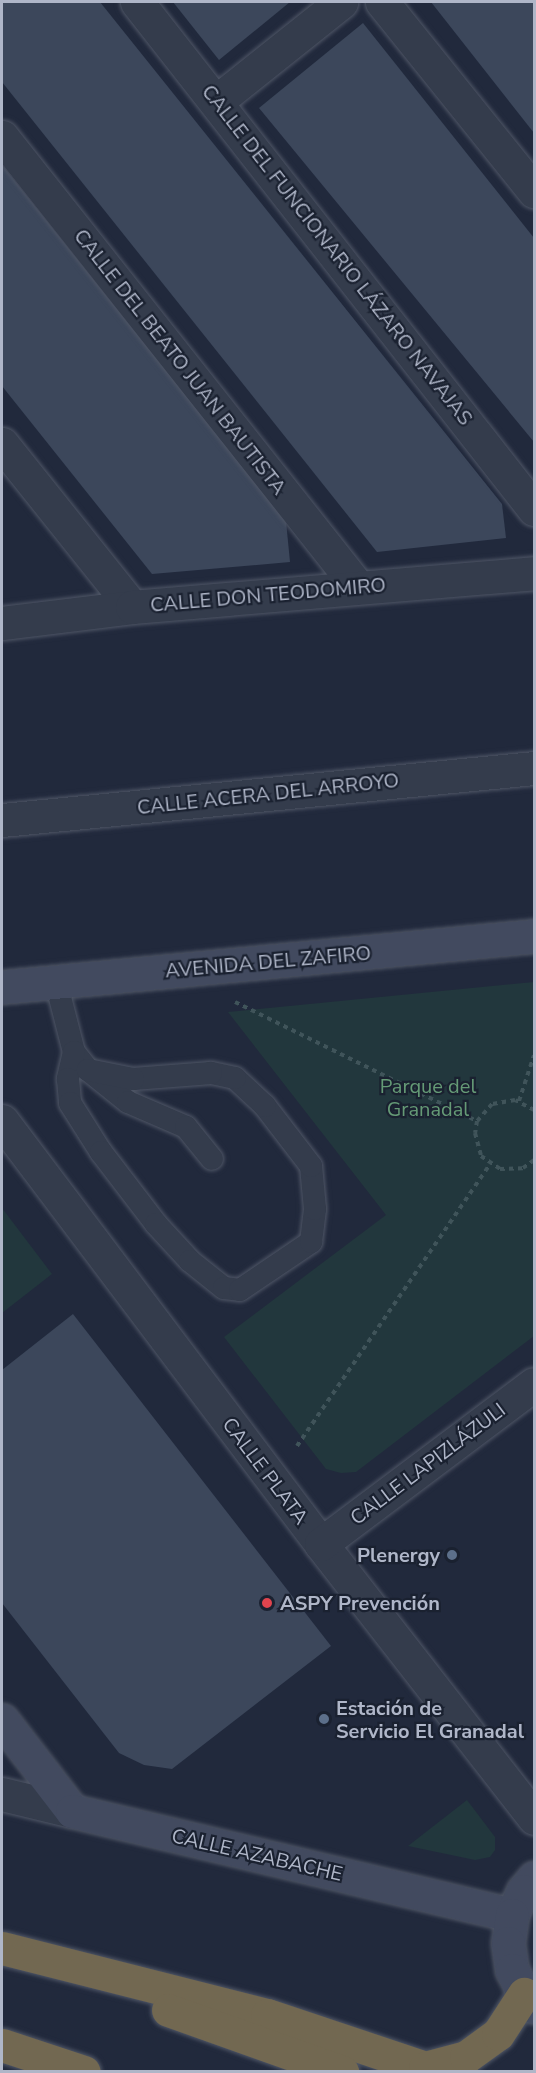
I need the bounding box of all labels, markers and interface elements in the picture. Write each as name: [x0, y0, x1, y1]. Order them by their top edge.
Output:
street label: CALLE DEL FUNCIONARIO LÁZARO NAVAJAS: [197, 80, 477, 430]
street label: CALLE DEL BEATO JUAN BAUTISTA: [69, 224, 291, 500]
street label: CALLE DON TEODOMIRO: [149, 573, 387, 617]
street label: CALLE ACERA DEL ARROYO: [136, 768, 400, 820]
street label: AVENIDA DEL ZAFIRO: [164, 941, 372, 983]
park label: Parque del Granadal: [380, 1075, 476, 1122]
street label: CALLE LAPIZLÁZULI: [346, 1398, 510, 1530]
street label: CALLE PLATA: [217, 1413, 313, 1529]
place label: Plenergy: [357, 1543, 440, 1567]
marker: Plenergy: [445, 1548, 459, 1562]
place label: ASPY Prevención: [280, 1591, 440, 1615]
marker: ASPY Prevención: [258, 1594, 276, 1612]
place label: Estación de Servicio El Granadal: [336, 1696, 524, 1743]
marker: Estación de Servicio El Granadal: [317, 1712, 331, 1726]
street label: CALLE AZABACHE: [169, 1824, 345, 1886]

